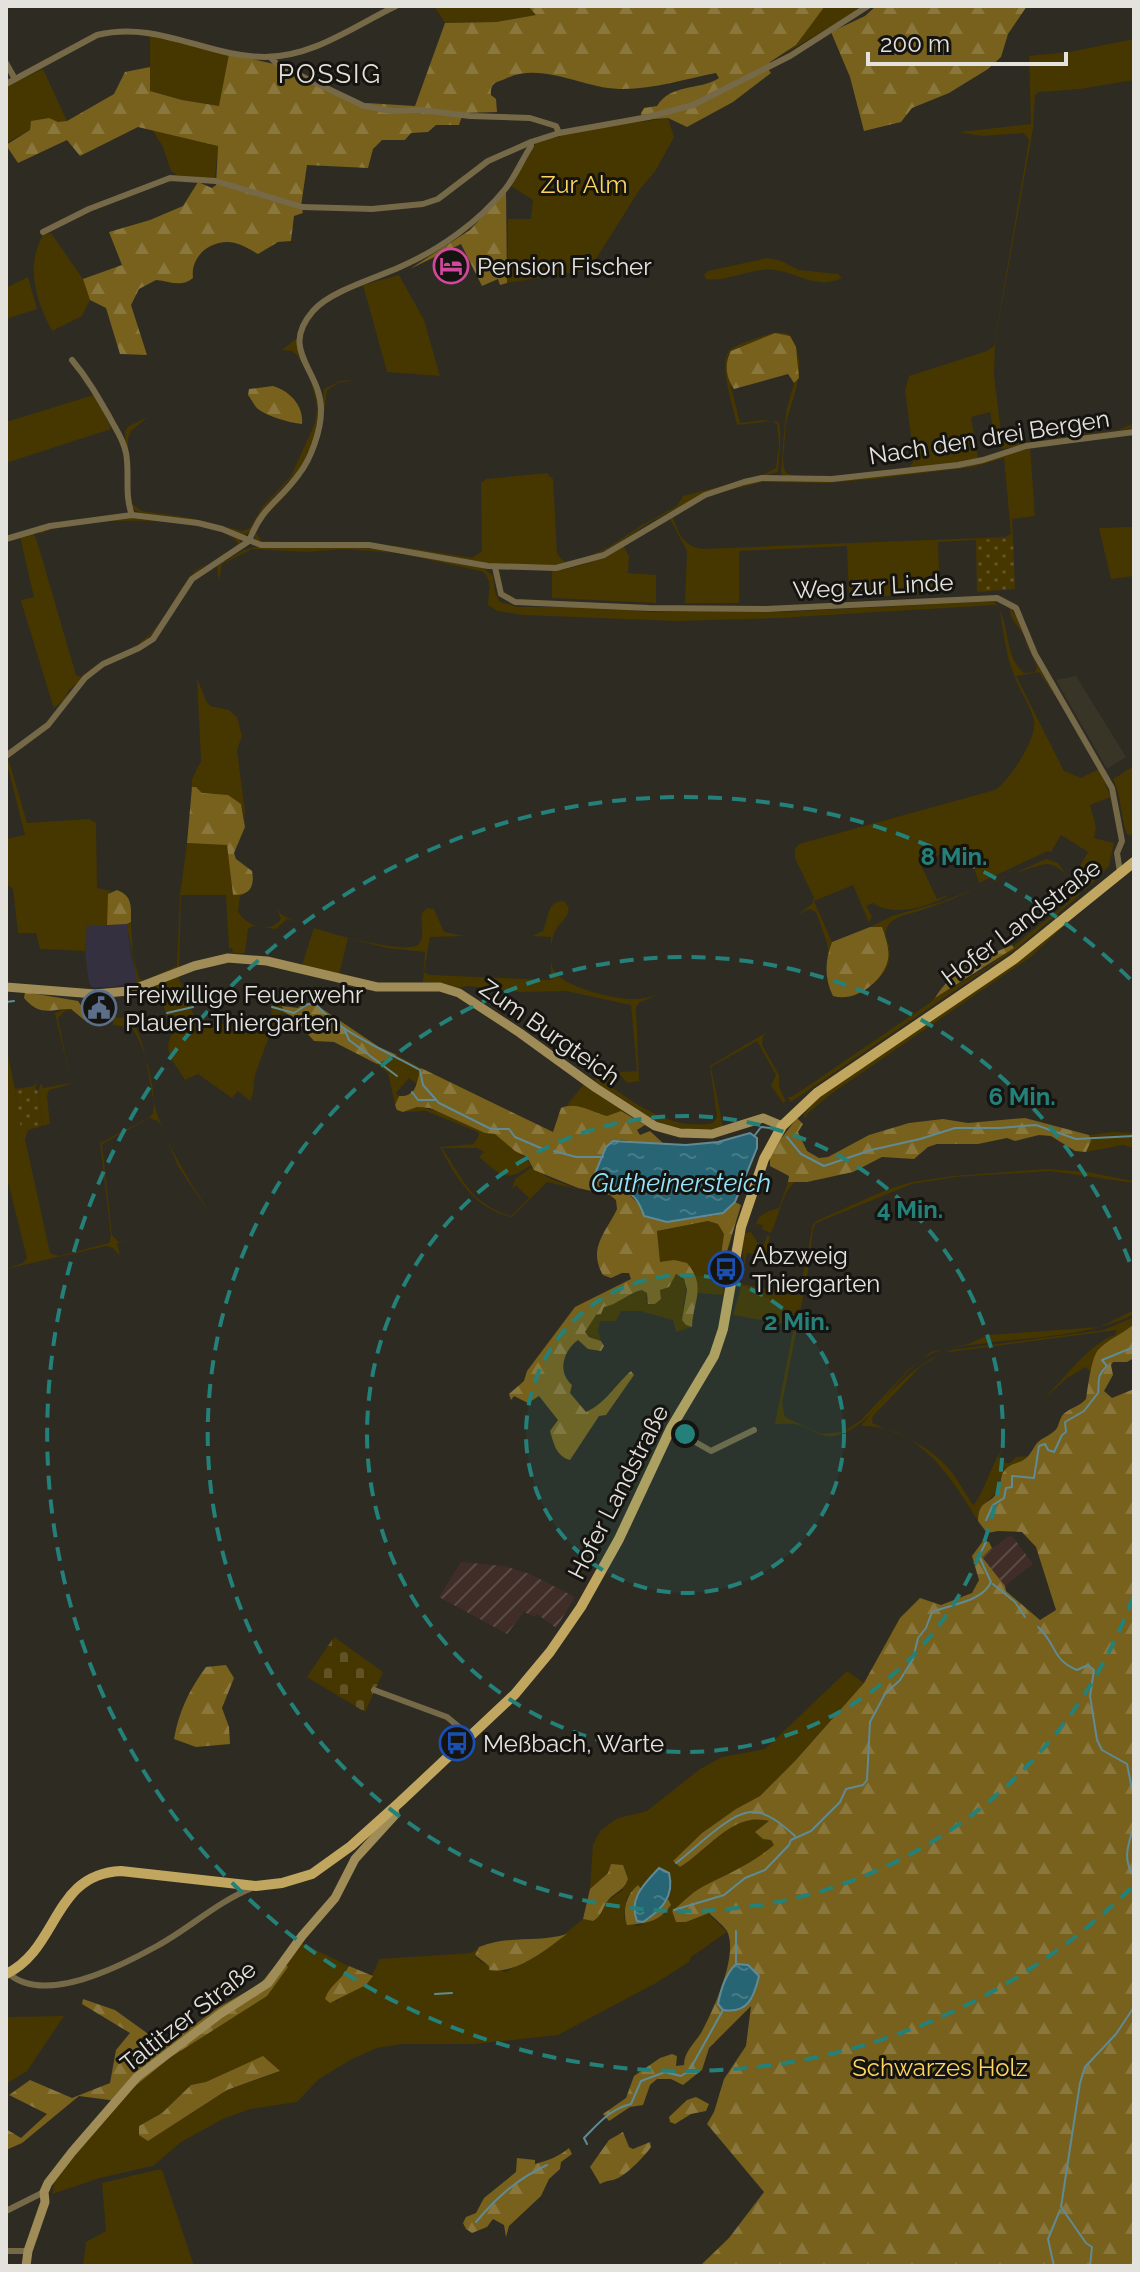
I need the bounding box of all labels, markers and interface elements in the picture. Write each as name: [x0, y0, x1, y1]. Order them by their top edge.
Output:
scale bar: [868, 16, 1066, 66]
text: 200 m: [880, 29, 950, 58]
district label: POSSIG: [278, 59, 382, 89]
park label: Zur Alm: [540, 170, 628, 199]
hotel icon: Pension Fischer: [432, 247, 470, 285]
place label: Pension Fischer: [477, 252, 652, 281]
street label: Nach den drei Bergen: [867, 404, 1111, 470]
street label: Weg zur Linde: [792, 567, 954, 605]
text: 8 Min.: [920, 842, 988, 871]
street label: Hofer Landstraße: [936, 853, 1106, 991]
street label: Zum Burgteich: [474, 973, 626, 1091]
place label: Freiwillige Feuerwehr Plauen-Thiergarten: [125, 980, 364, 1037]
public building icon: Freiwillige Feuerwehr Plauen-Thiergarten: [80, 989, 118, 1027]
text: 6 Min.: [988, 1082, 1056, 1111]
water label: Gutheinersteich: [591, 1168, 771, 1198]
text: 4 Min.: [877, 1195, 943, 1224]
place label: Abzweig Thiergarten: [752, 1241, 880, 1298]
bus stop icon: Abzweig Thiergarten: [707, 1250, 745, 1288]
text: 2 Min.: [764, 1307, 830, 1336]
street label: Hofer Landstraße: [562, 1400, 674, 1584]
centre of rings: [671, 1420, 699, 1448]
bus stop icon: Meßbach, Warte: [438, 1724, 476, 1762]
place label: Meßbach, Warte: [483, 1729, 664, 1758]
street label: Taltitzer Straße: [115, 1954, 261, 2078]
park label: Schwarzes Holz: [852, 2053, 1028, 2082]

